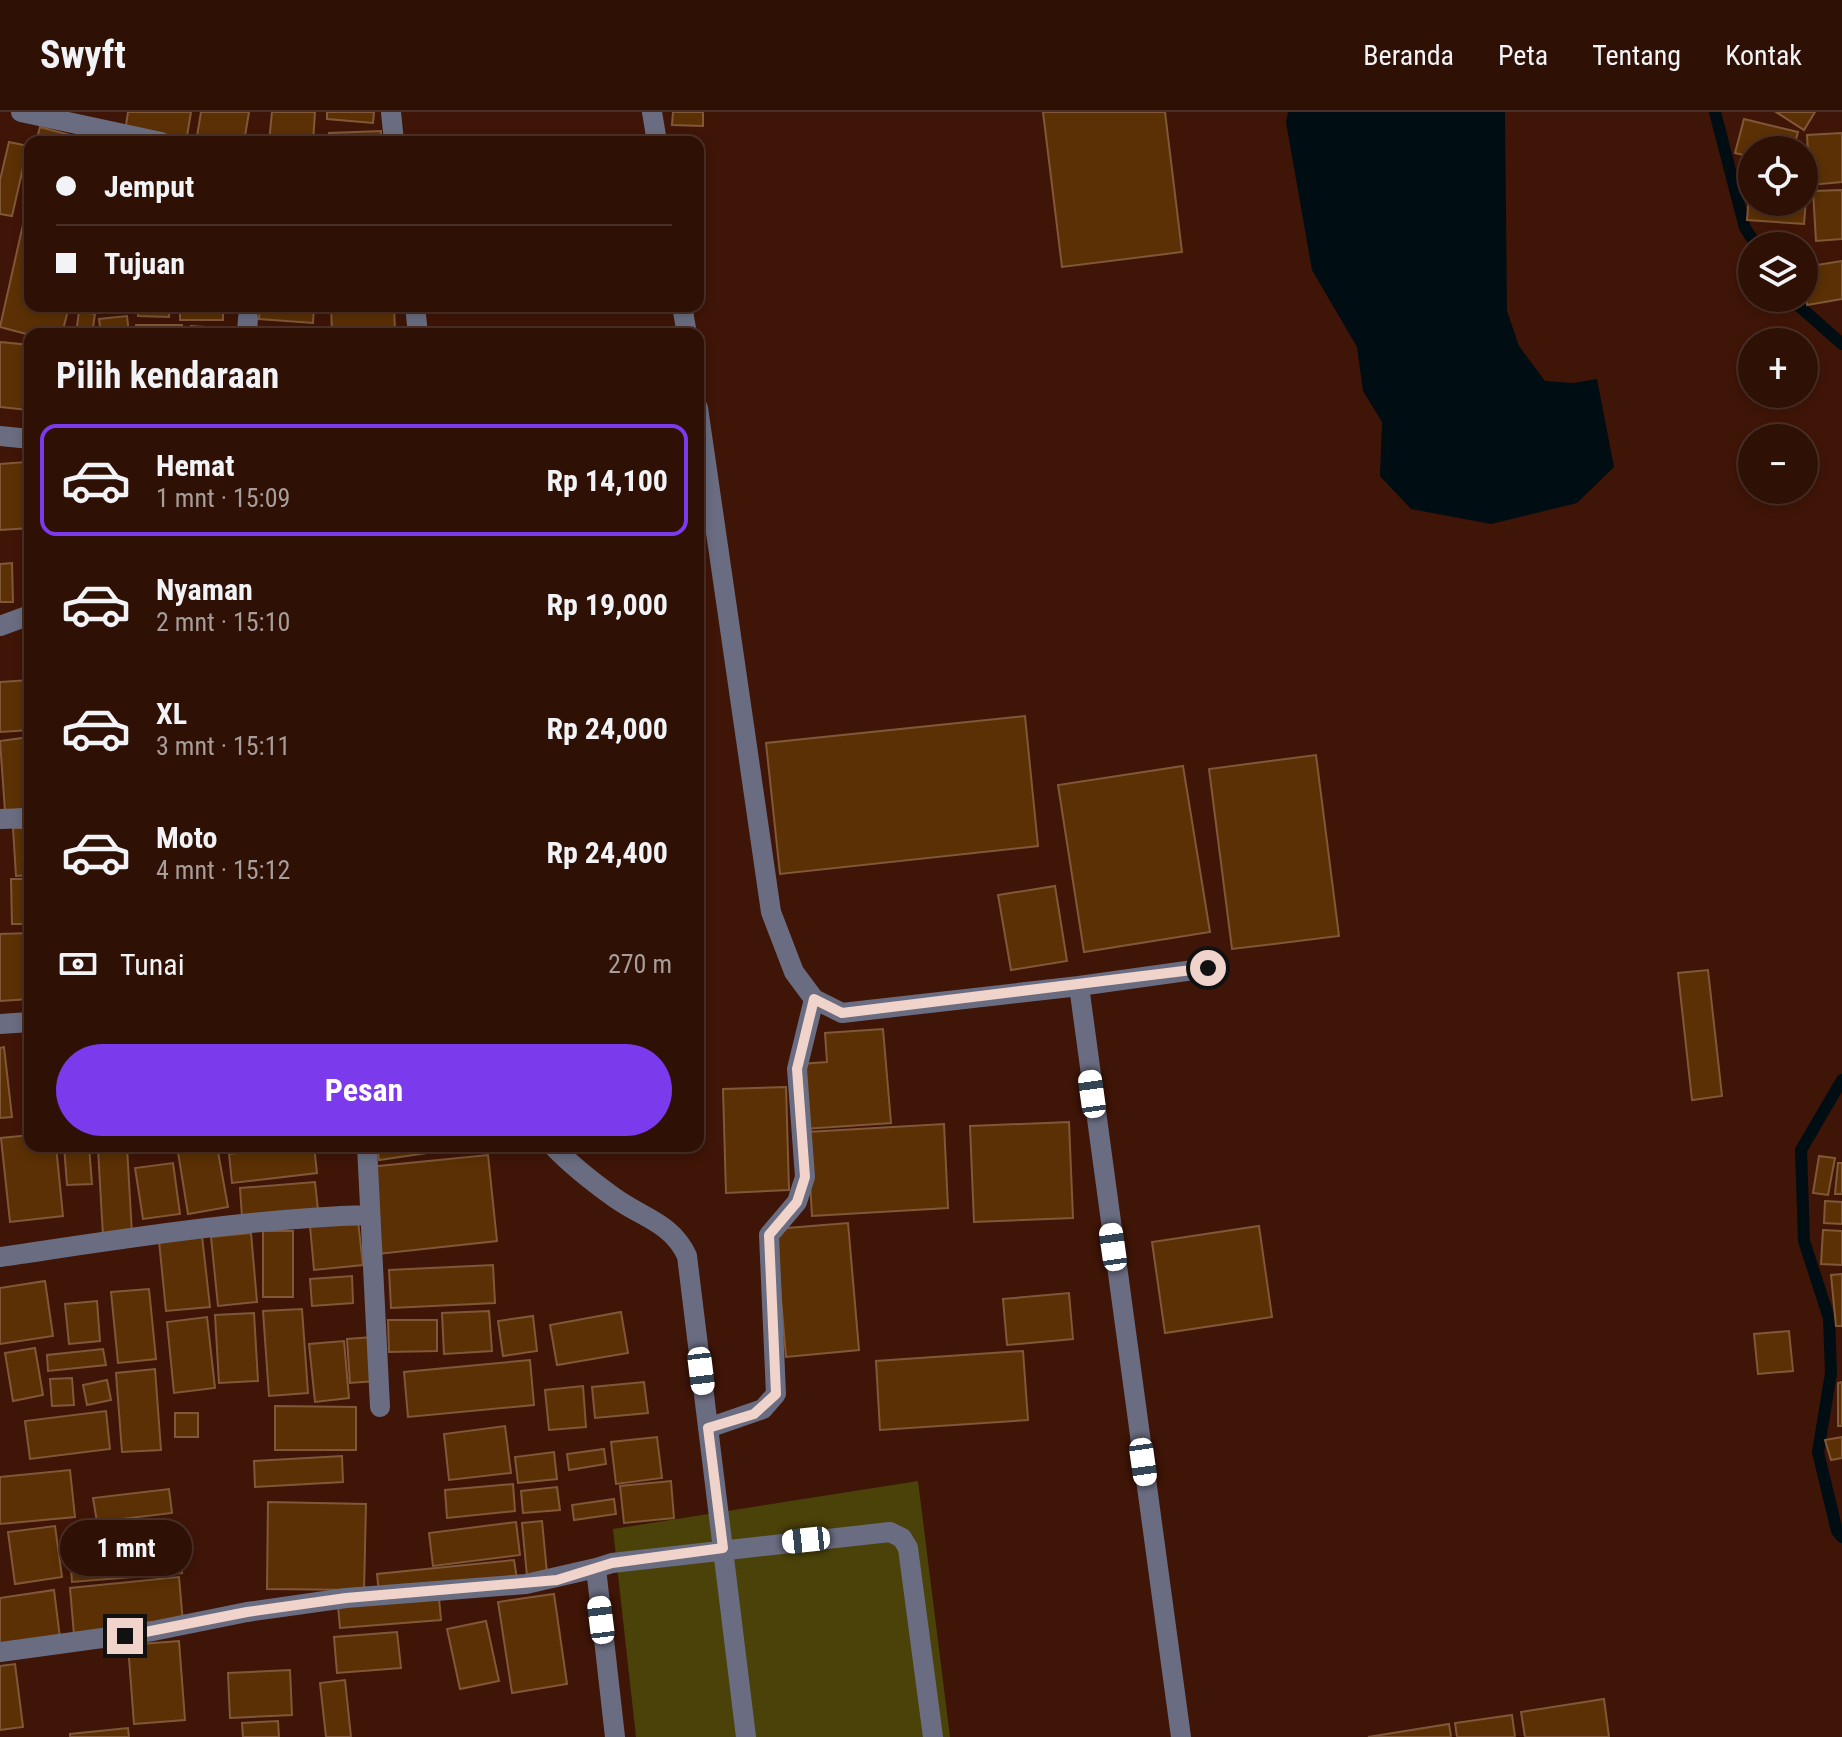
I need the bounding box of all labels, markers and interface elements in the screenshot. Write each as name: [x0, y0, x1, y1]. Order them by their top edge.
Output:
text: Swyft: [40, 33, 126, 77]
text: Beranda: [1363, 39, 1454, 72]
text: Peta: [1498, 39, 1548, 72]
text: Tentang: [1592, 39, 1681, 72]
text: Kontak: [1725, 39, 1802, 72]
map controls: [1738, 136, 1818, 504]
button: locate: [1738, 136, 1818, 216]
text: Jemput: [104, 169, 194, 204]
button: layers: [1738, 232, 1818, 312]
text: Tujuan: [104, 246, 185, 281]
button: +: [1738, 328, 1818, 408]
text: Pilih kendaraan: [56, 355, 279, 397]
button: −: [1738, 424, 1818, 504]
icon: car: [60, 444, 132, 516]
text: Hemat: [156, 448, 234, 483]
text: Rp 14,100: [546, 463, 668, 498]
text: 1 mnt · 15:09: [156, 483, 290, 513]
icon: car: [60, 568, 132, 640]
text: Nyaman: [156, 572, 253, 607]
text: Rp 19,000: [546, 587, 668, 622]
text: 2 mnt · 15:10: [156, 607, 290, 637]
icon: car: [60, 692, 132, 764]
text: XL: [156, 696, 187, 731]
text: Rp 24,000: [546, 711, 668, 746]
text: 3 mnt · 15:11: [156, 731, 290, 761]
icon: car: [60, 816, 132, 888]
text: Moto: [156, 820, 217, 855]
text: Rp 24,400: [546, 835, 668, 870]
text: 4 mnt · 15:12: [156, 855, 290, 885]
icon: cash: [56, 942, 100, 986]
text: Tunai: [120, 947, 185, 982]
text: 270 m: [608, 949, 672, 979]
route start: [1190, 950, 1226, 986]
button: Pesan: [56, 1044, 672, 1136]
car: [1077, 1069, 1107, 1119]
car: [1098, 1222, 1128, 1272]
car: [686, 1346, 716, 1396]
car: [1128, 1437, 1158, 1487]
callout: 1 mnt: [59, 1520, 191, 1576]
car: [781, 1526, 831, 1554]
text: 1 mnt: [96, 1533, 156, 1563]
car: [586, 1595, 616, 1645]
route end: [107, 1618, 143, 1654]

